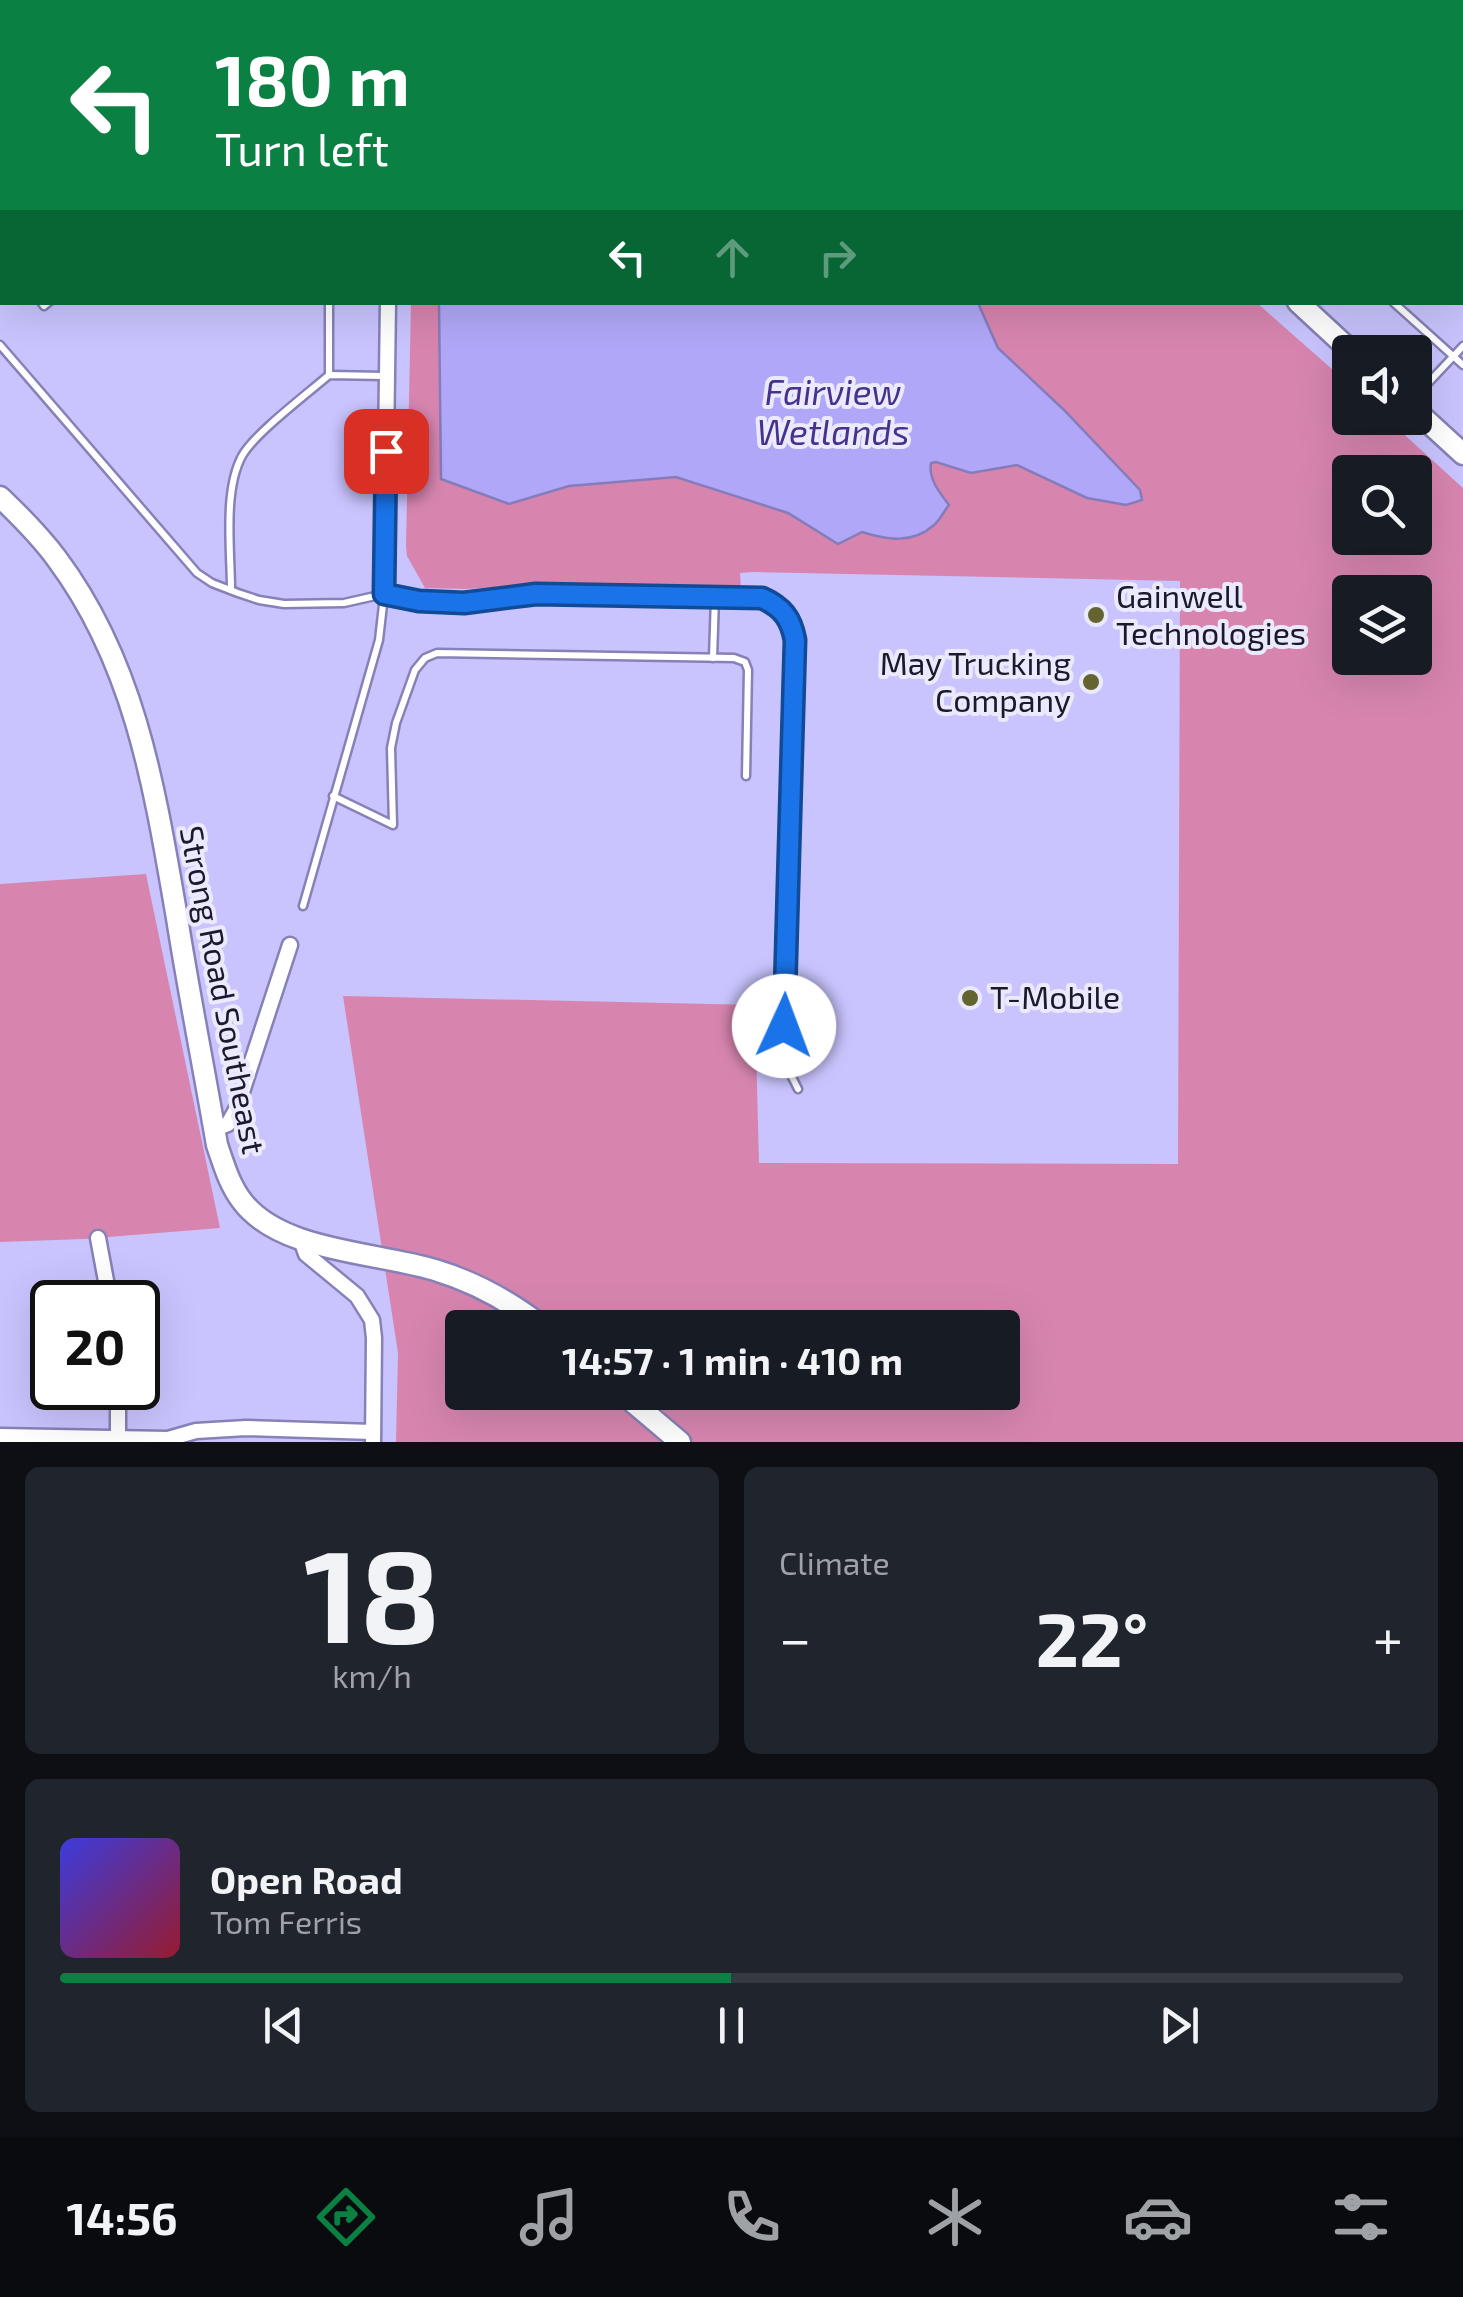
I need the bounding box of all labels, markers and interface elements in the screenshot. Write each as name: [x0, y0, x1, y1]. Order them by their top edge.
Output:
text: 180 m: [215, 36, 410, 120]
icon: left: [50, 40, 180, 170]
text: Turn left: [215, 121, 389, 175]
icon: left: [600, 230, 655, 285]
icon: ahead: [705, 230, 760, 285]
icon: right: [810, 230, 865, 285]
map controls: [1332, 335, 1432, 675]
button: sound: [1332, 335, 1432, 435]
water label: Fairview Wetlands: [757, 370, 909, 452]
pin: [344, 409, 429, 494]
icon: arrive: [359, 424, 414, 479]
button: search: [1332, 455, 1432, 555]
button: layers: [1332, 575, 1432, 675]
place label: Gainwell Technologies: [1116, 576, 1306, 651]
marker: Gainwell Technologies: [1085, 604, 1107, 626]
place label: May Trucking Company: [880, 643, 1071, 718]
marker: May Trucking Company: [1080, 671, 1102, 693]
street label: Strong Road Southeast: [174, 822, 274, 1157]
position arrow: [732, 974, 836, 1078]
place label: T-Mobile: [990, 977, 1120, 1015]
marker: T-Mobile: [959, 987, 981, 1009]
speed limit sign: 20: [30, 1280, 160, 1410]
text: 14:57 · 1 min · 410 m: [562, 1337, 903, 1383]
text: 18: [303, 1513, 441, 1669]
text: Climate: [779, 1543, 890, 1581]
text: 22°: [1035, 1592, 1148, 1682]
text: −: [779, 1604, 811, 1670]
text: +: [1373, 1604, 1403, 1670]
text: km/h: [332, 1656, 412, 1694]
text: Open Road: [210, 1856, 403, 1902]
text: Tom Ferris: [210, 1902, 362, 1940]
icon: previous: [256, 1998, 311, 2053]
icon: pause: [704, 1998, 759, 2053]
icon: next: [1152, 1998, 1207, 2053]
icon: directions: [311, 2182, 381, 2252]
icon: music: [514, 2182, 584, 2252]
icon: phone: [717, 2182, 787, 2252]
icon: climate: [920, 2182, 990, 2252]
icon: car: [1123, 2182, 1193, 2252]
icon: filters: [1326, 2182, 1396, 2252]
text: 14:56: [67, 2190, 178, 2244]

